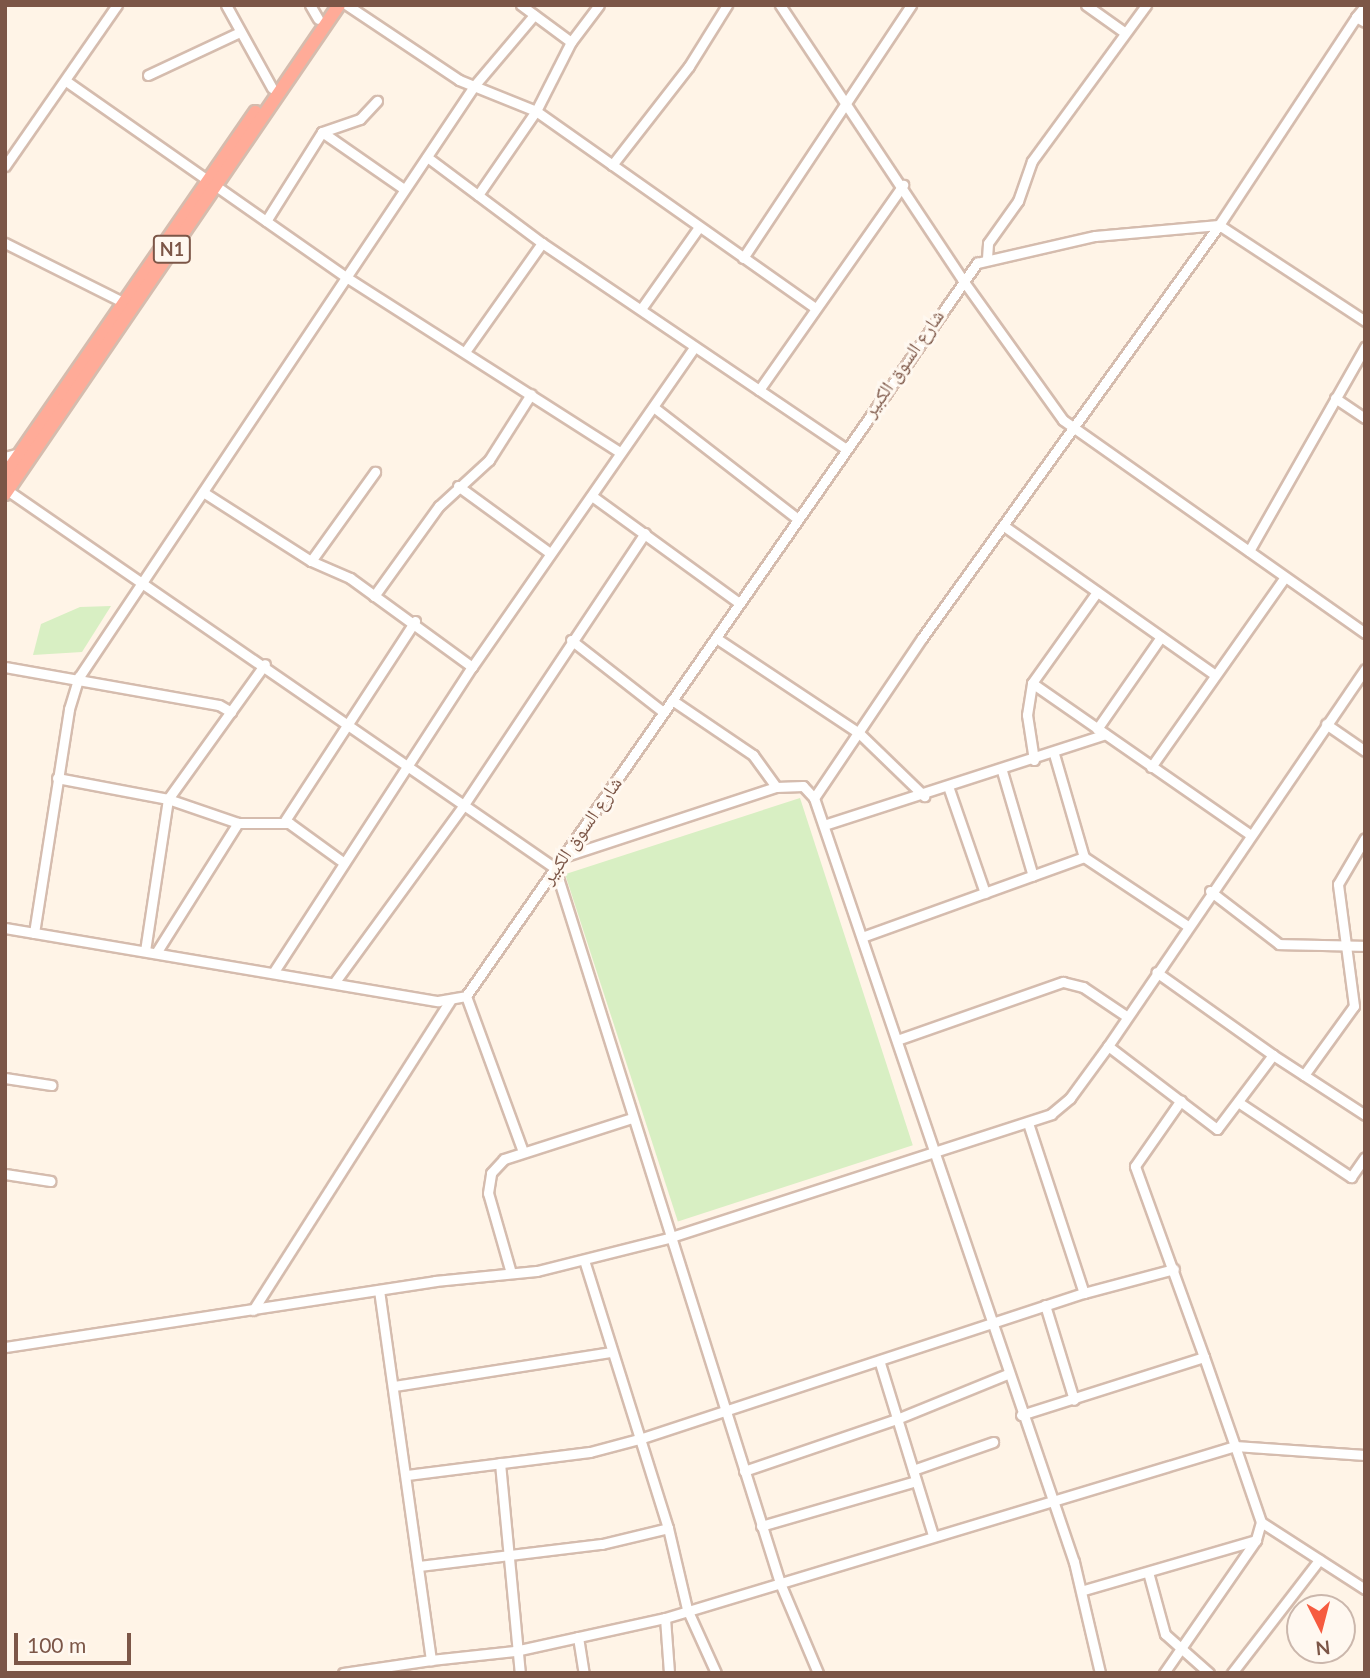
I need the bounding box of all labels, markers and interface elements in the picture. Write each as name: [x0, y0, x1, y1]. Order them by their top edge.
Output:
road number: N1: [153, 234, 191, 264]
street label: شارع السوق الكبير: [858, 305, 948, 421]
street label: شارع السوق الكبير: [536, 772, 626, 888]
north arrow: [1286, 1594, 1356, 1664]
scale bar: [18, 1618, 135, 1662]
text: 100 m: [27, 1632, 86, 1657]
text: N: [1315, 1636, 1332, 1661]

